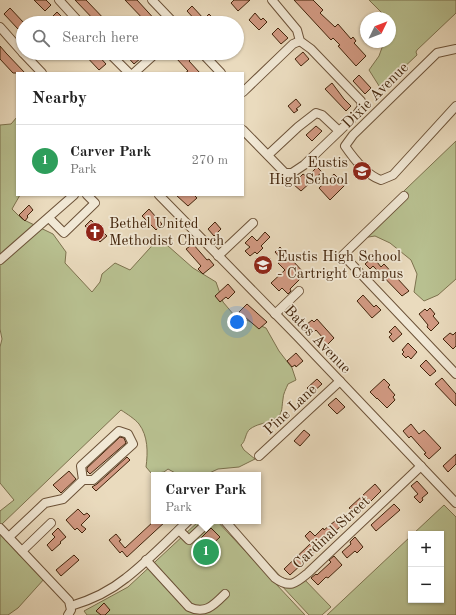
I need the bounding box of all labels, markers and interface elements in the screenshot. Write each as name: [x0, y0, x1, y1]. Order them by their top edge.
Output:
north arrow: [360, 12, 396, 48]
search box: [16, 16, 244, 60]
icon: search: [30, 27, 52, 49]
text: Search here: [62, 31, 139, 46]
street label: Dixie Avenue: [340, 60, 412, 132]
text: Nearby: [32, 90, 87, 107]
text: Carver Park: [70, 145, 151, 160]
text: 1: [41, 154, 49, 167]
text: 270 m: [191, 154, 228, 167]
place label: Eustis High School: [269, 156, 348, 188]
school or university icon: Eustis High School: [351, 160, 373, 182]
text: Park: [70, 163, 97, 176]
place label: Bethel United Methodist Church: [109, 217, 224, 249]
church icon: Bethel United Methodist Church: [84, 221, 106, 243]
place label: Eustis High School - Cartright Campus: [277, 250, 403, 282]
school or university icon: Eustis High School - Cartright Campus: [252, 254, 274, 276]
street label: Bates Avenue: [281, 303, 353, 377]
your location: [227, 312, 247, 332]
street label: Pine Lane: [262, 382, 320, 438]
popup: [151, 472, 261, 524]
text: Carver Park: [165, 483, 247, 498]
street label: Cardinal Street: [291, 494, 373, 572]
text: Park: [165, 501, 192, 514]
map controls: [408, 531, 444, 603]
button: +: [408, 531, 444, 567]
pin: 1: [193, 537, 219, 567]
button: −: [408, 567, 444, 603]

